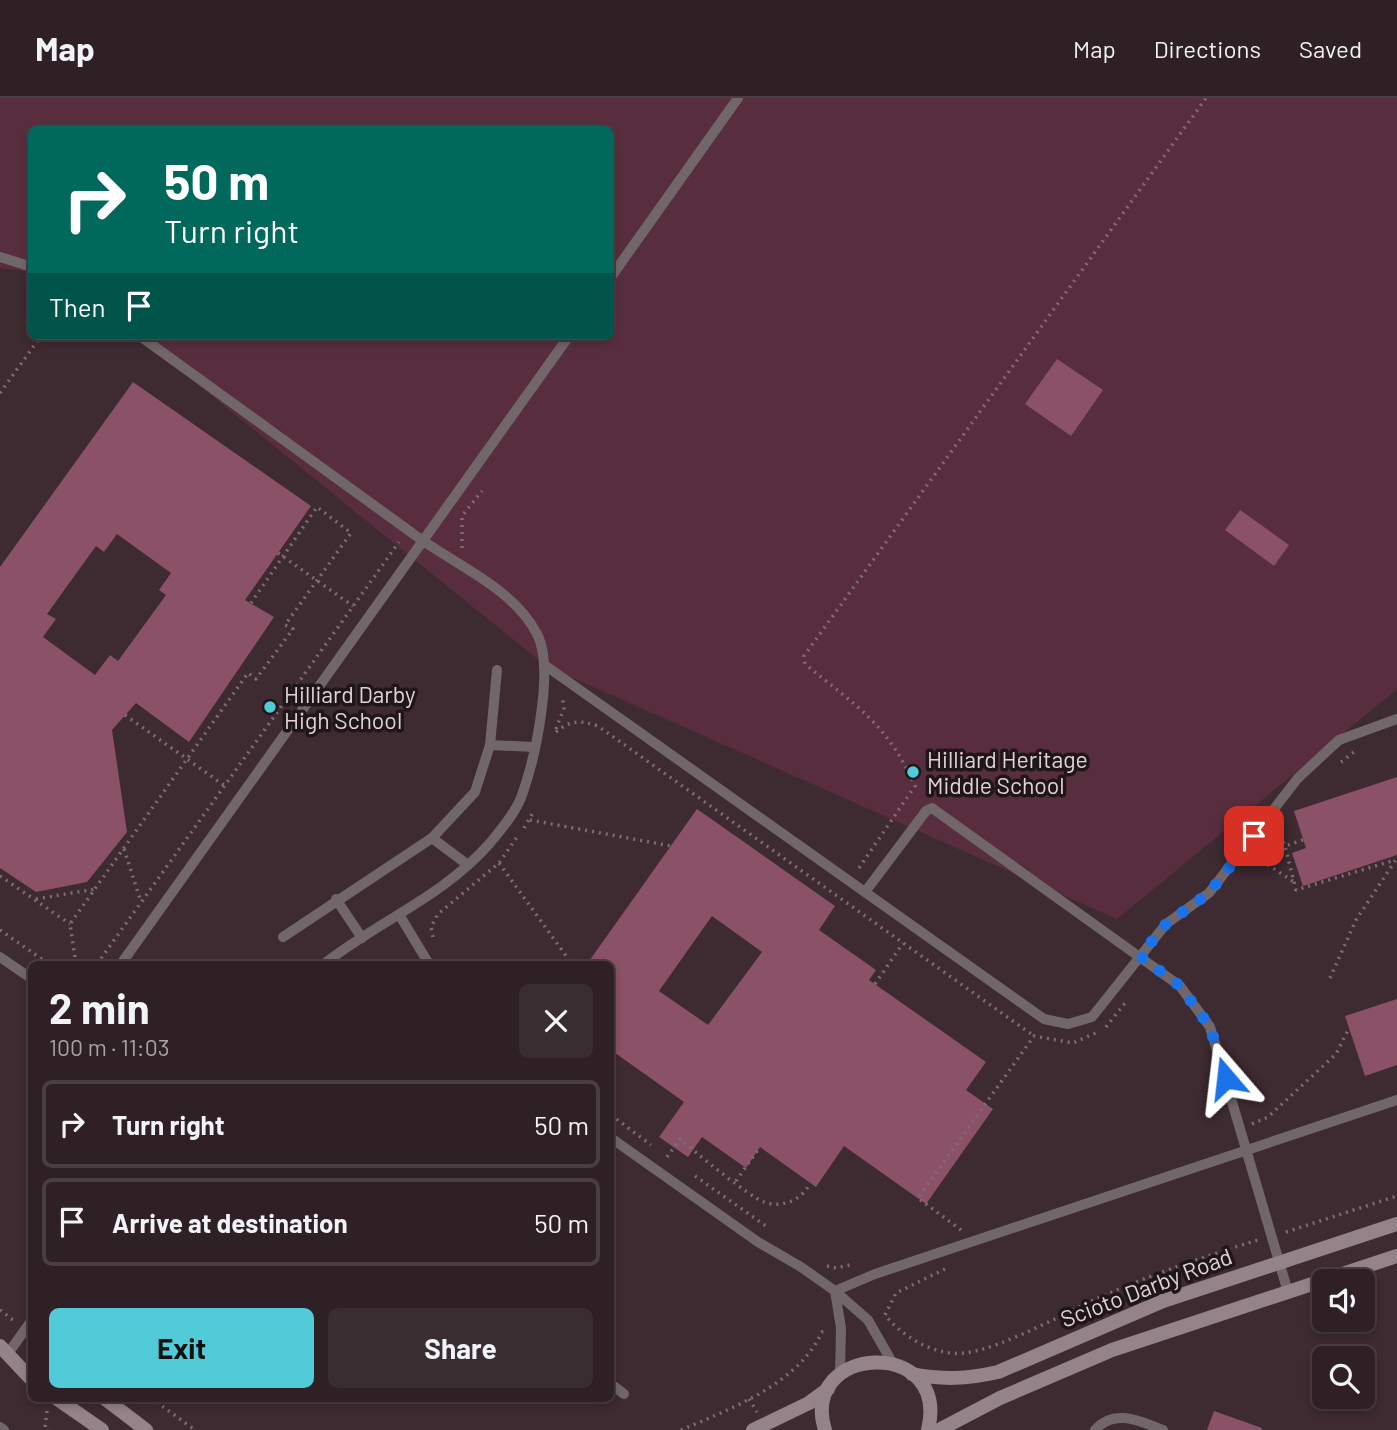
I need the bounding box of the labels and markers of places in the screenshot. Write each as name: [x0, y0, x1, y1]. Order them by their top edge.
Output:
place label: Hilliard Darby High School: [284, 680, 416, 734]
marker: Hilliard Darby High School: [262, 699, 278, 715]
place label: Hilliard Heritage Middle School: [927, 745, 1088, 799]
marker: Hilliard Heritage Middle School: [905, 764, 921, 780]
pin: [1224, 806, 1284, 866]

